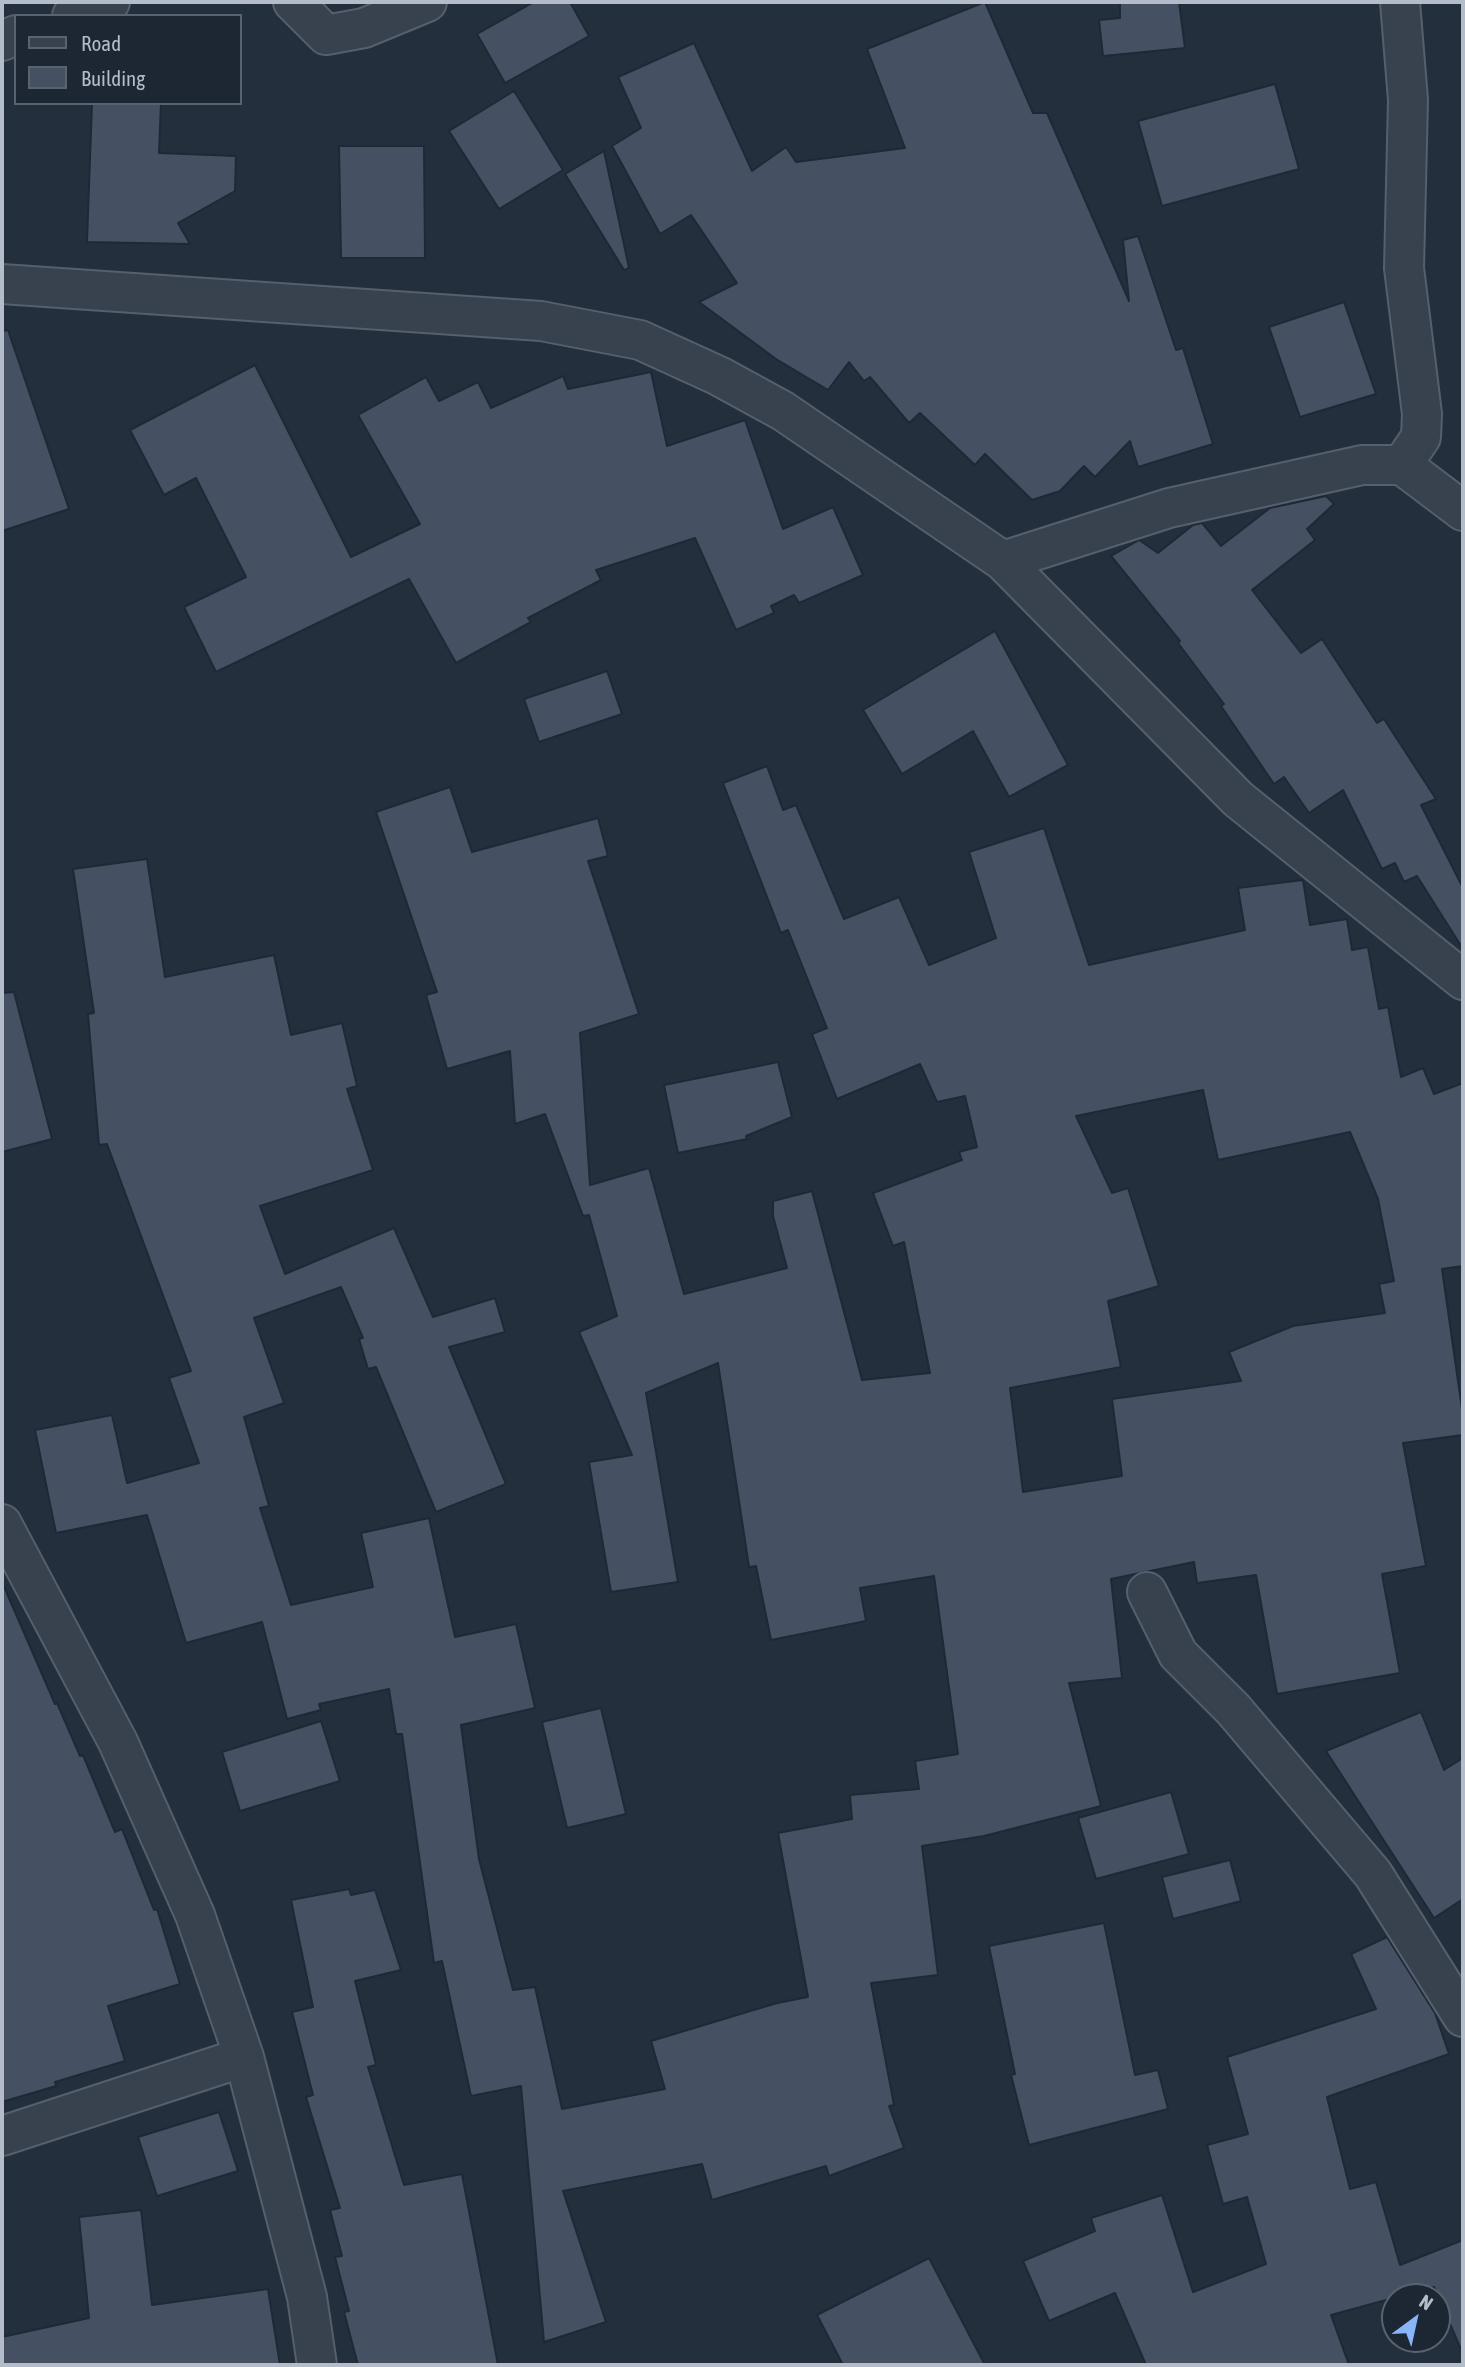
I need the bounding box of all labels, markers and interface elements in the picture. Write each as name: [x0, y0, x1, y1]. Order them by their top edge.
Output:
legend: [14, 14, 242, 105]
text: Road: [81, 31, 121, 55]
text: Building: [81, 66, 145, 90]
north arrow: [1381, 2283, 1451, 2353]
text: N: [1416, 2290, 1437, 2314]

